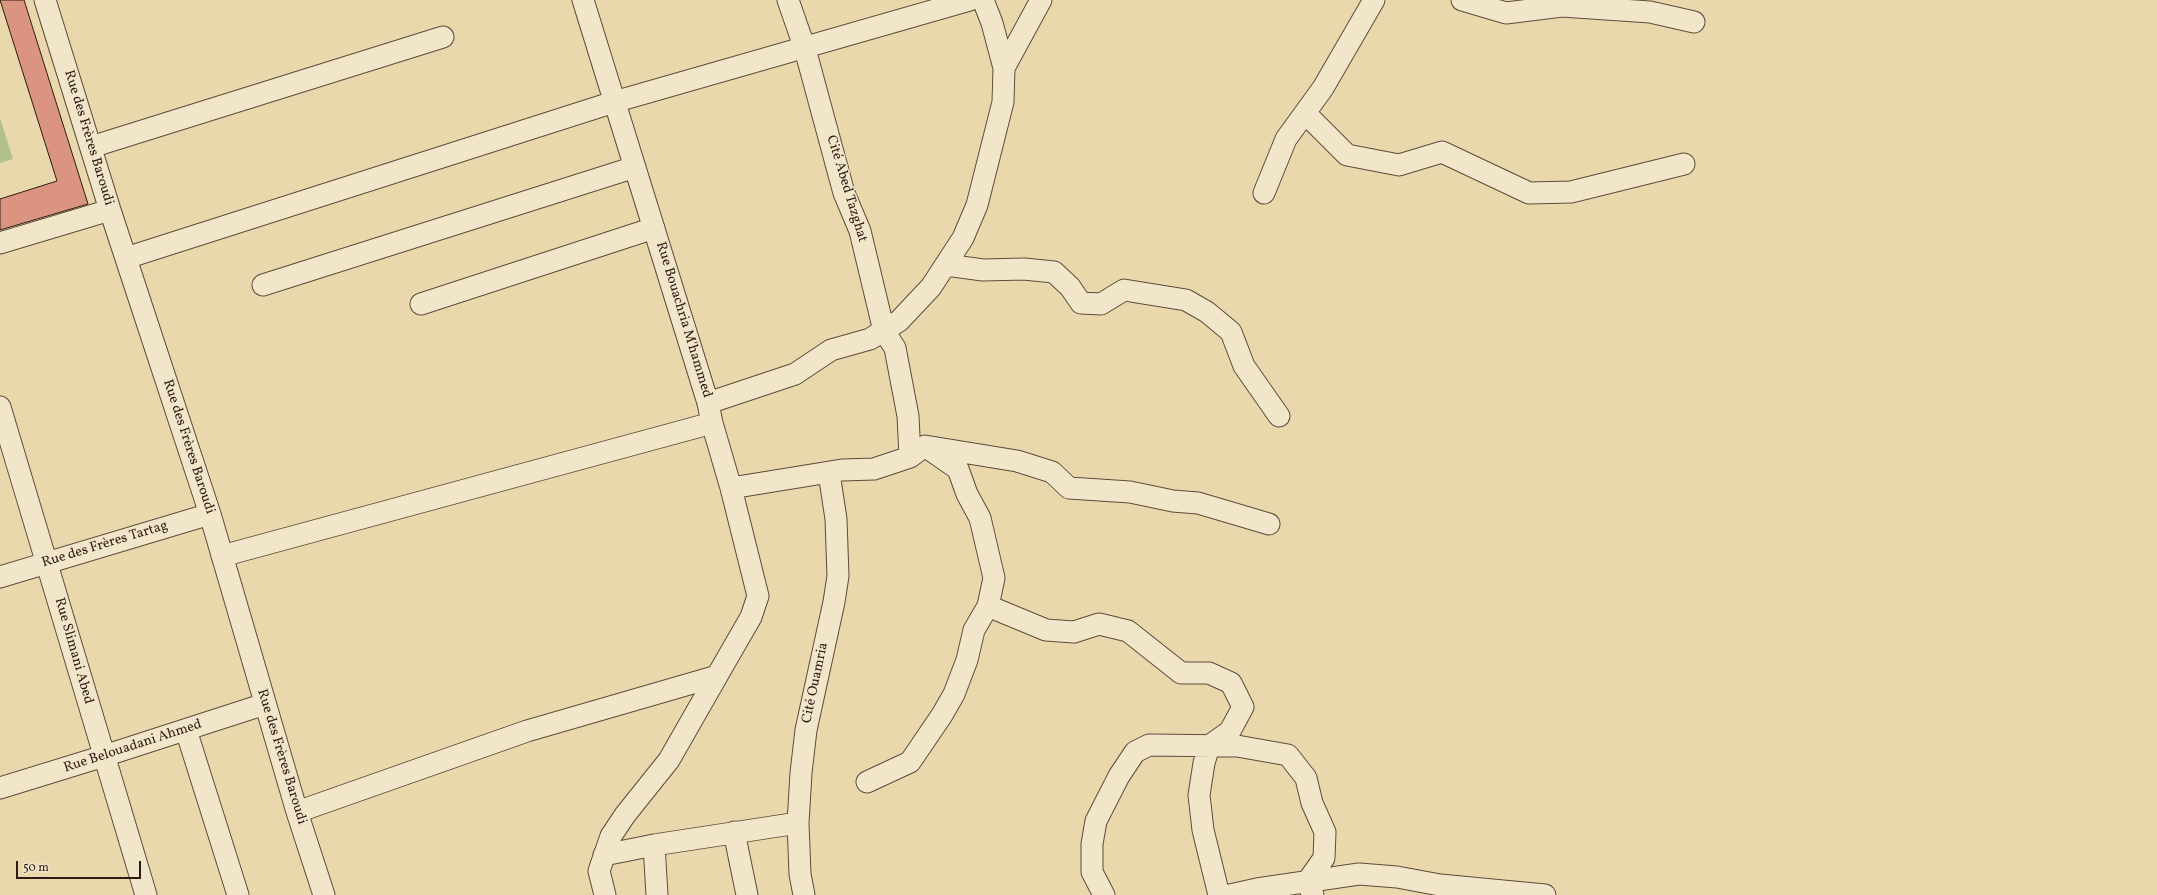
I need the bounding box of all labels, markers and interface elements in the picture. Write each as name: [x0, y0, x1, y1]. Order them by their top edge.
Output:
street label: Rue des Frères Baroudi: [59, 68, 117, 208]
street label: Cité Abed Tazghat: [822, 134, 870, 244]
street label: Rue Bouachria M'hammed: [651, 240, 715, 400]
street label: Rue des Frères Baroudi: [158, 378, 218, 516]
street label: Rue des Frères Tartag: [40, 518, 170, 572]
street label: Rue Slimani Abed: [50, 596, 96, 706]
street label: Cité Ouamria: [799, 641, 833, 725]
street label: Rue des Frères Baroudi: [252, 687, 310, 827]
street label: Rue Belouadani Ahmed: [62, 717, 204, 777]
scale bar: [18, 853, 143, 879]
text: 50 m: [23, 860, 49, 876]

